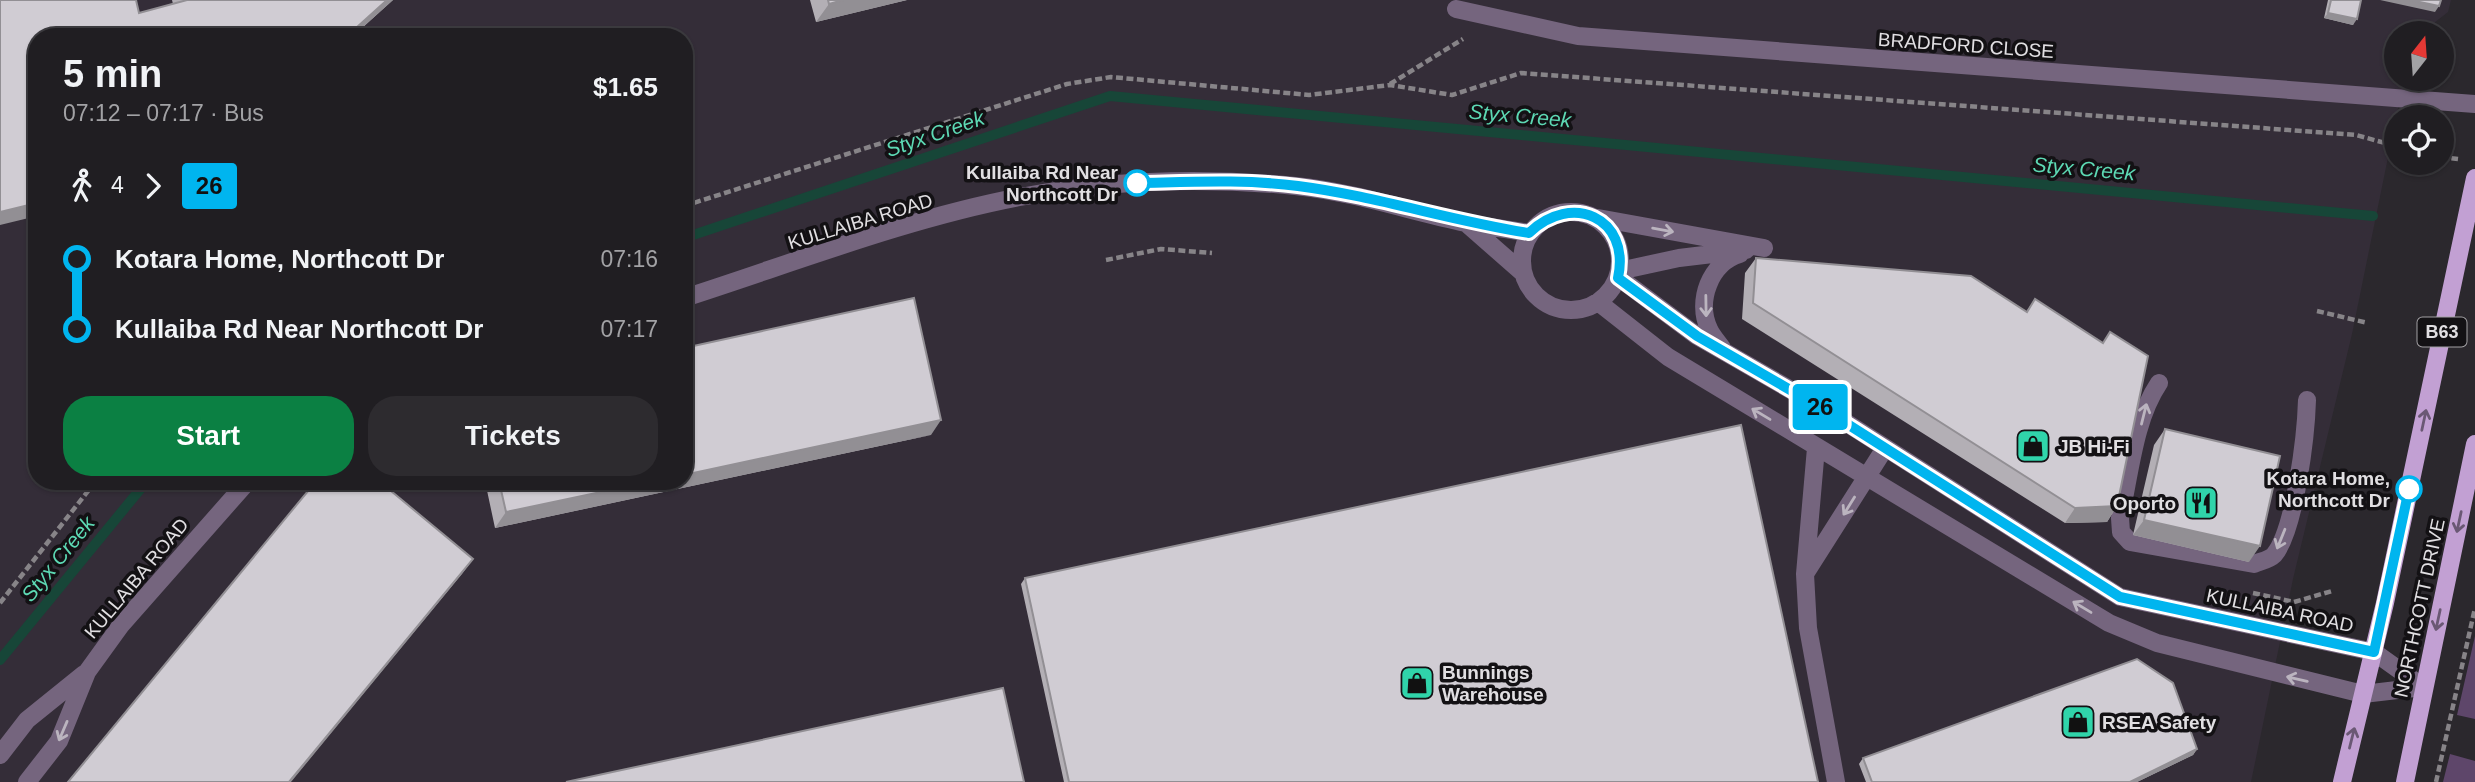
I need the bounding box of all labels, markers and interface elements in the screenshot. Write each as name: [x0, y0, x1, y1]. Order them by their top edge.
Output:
north arrow: [2384, 21, 2454, 91]
map controls: [2384, 21, 2454, 175]
street label: BRADFORD CLOSE: [1877, 29, 2055, 62]
text: 5 min: [63, 53, 162, 95]
text: $1.65: [593, 72, 658, 102]
text: 07:12 – 07:17 · Bus: [63, 100, 264, 126]
water label: Styx Creek: [1468, 100, 1574, 132]
water label: Styx Creek: [883, 105, 989, 161]
button: locate: [2384, 105, 2454, 175]
water label: Styx Creek: [2032, 153, 2138, 185]
place label: Kullaiba Rd Near Northcott Dr: [966, 162, 1119, 205]
icon: walk: [63, 167, 101, 205]
icon: forward: [134, 167, 172, 205]
marker: Kullaiba Rd Near Northcott Dr: [1124, 170, 1150, 196]
text: 4: [111, 172, 124, 198]
text: 26: [196, 172, 223, 199]
street label: KULLAIBA ROAD: [785, 190, 935, 253]
one-way arrow: [1651, 224, 1674, 237]
text: Kotara Home, Northcott Dr: [115, 244, 444, 274]
text: 07:16: [600, 246, 658, 272]
one-way arrow: [1699, 294, 1713, 317]
text: Kullaiba Rd Near Northcott Dr: [115, 314, 483, 344]
text: 07:17: [600, 316, 658, 342]
road number: B63: [2418, 318, 2466, 346]
line badge: 26: [1788, 384, 1852, 430]
text: 26: [1807, 393, 1833, 420]
button: Start: [63, 396, 354, 476]
button: Tickets: [368, 396, 658, 476]
one-way arrow: [2138, 403, 2151, 426]
one-way arrow: [1752, 407, 1772, 421]
one-way arrow: [2417, 409, 2431, 432]
shop icon: JB Hi-Fi: [2014, 427, 2052, 465]
place label: JB Hi-Fi: [2058, 436, 2130, 457]
place label: Kotara Home, Northcott Dr: [2266, 468, 2391, 511]
marker: Kotara Home, Northcott Dr: [2396, 476, 2422, 502]
restaurant icon: Oporto: [2182, 484, 2220, 522]
place label: Oporto: [2113, 493, 2176, 514]
one-way arrow: [1842, 496, 1857, 515]
water label: Styx Creek: [16, 510, 100, 606]
one-way arrow: [2451, 510, 2465, 533]
street label: KULLAIBA ROAD: [80, 514, 193, 643]
street label: NORTHCOTT DRIVE: [2390, 517, 2449, 699]
one-way arrow: [2274, 528, 2287, 549]
street label: KULLAIBA ROAD: [2204, 585, 2355, 636]
one-way arrow: [2073, 600, 2093, 614]
one-way arrow: [2431, 608, 2445, 631]
place label: Bunnings Warehouse: [1442, 662, 1544, 705]
shop icon: Bunnings Warehouse: [1398, 664, 1436, 702]
one-way arrow: [2286, 671, 2309, 685]
shop icon: RSEA Safety: [2059, 703, 2097, 741]
place label: RSEA Safety: [2102, 712, 2217, 733]
one-way arrow: [56, 719, 69, 741]
one-way arrow: [2346, 727, 2359, 750]

